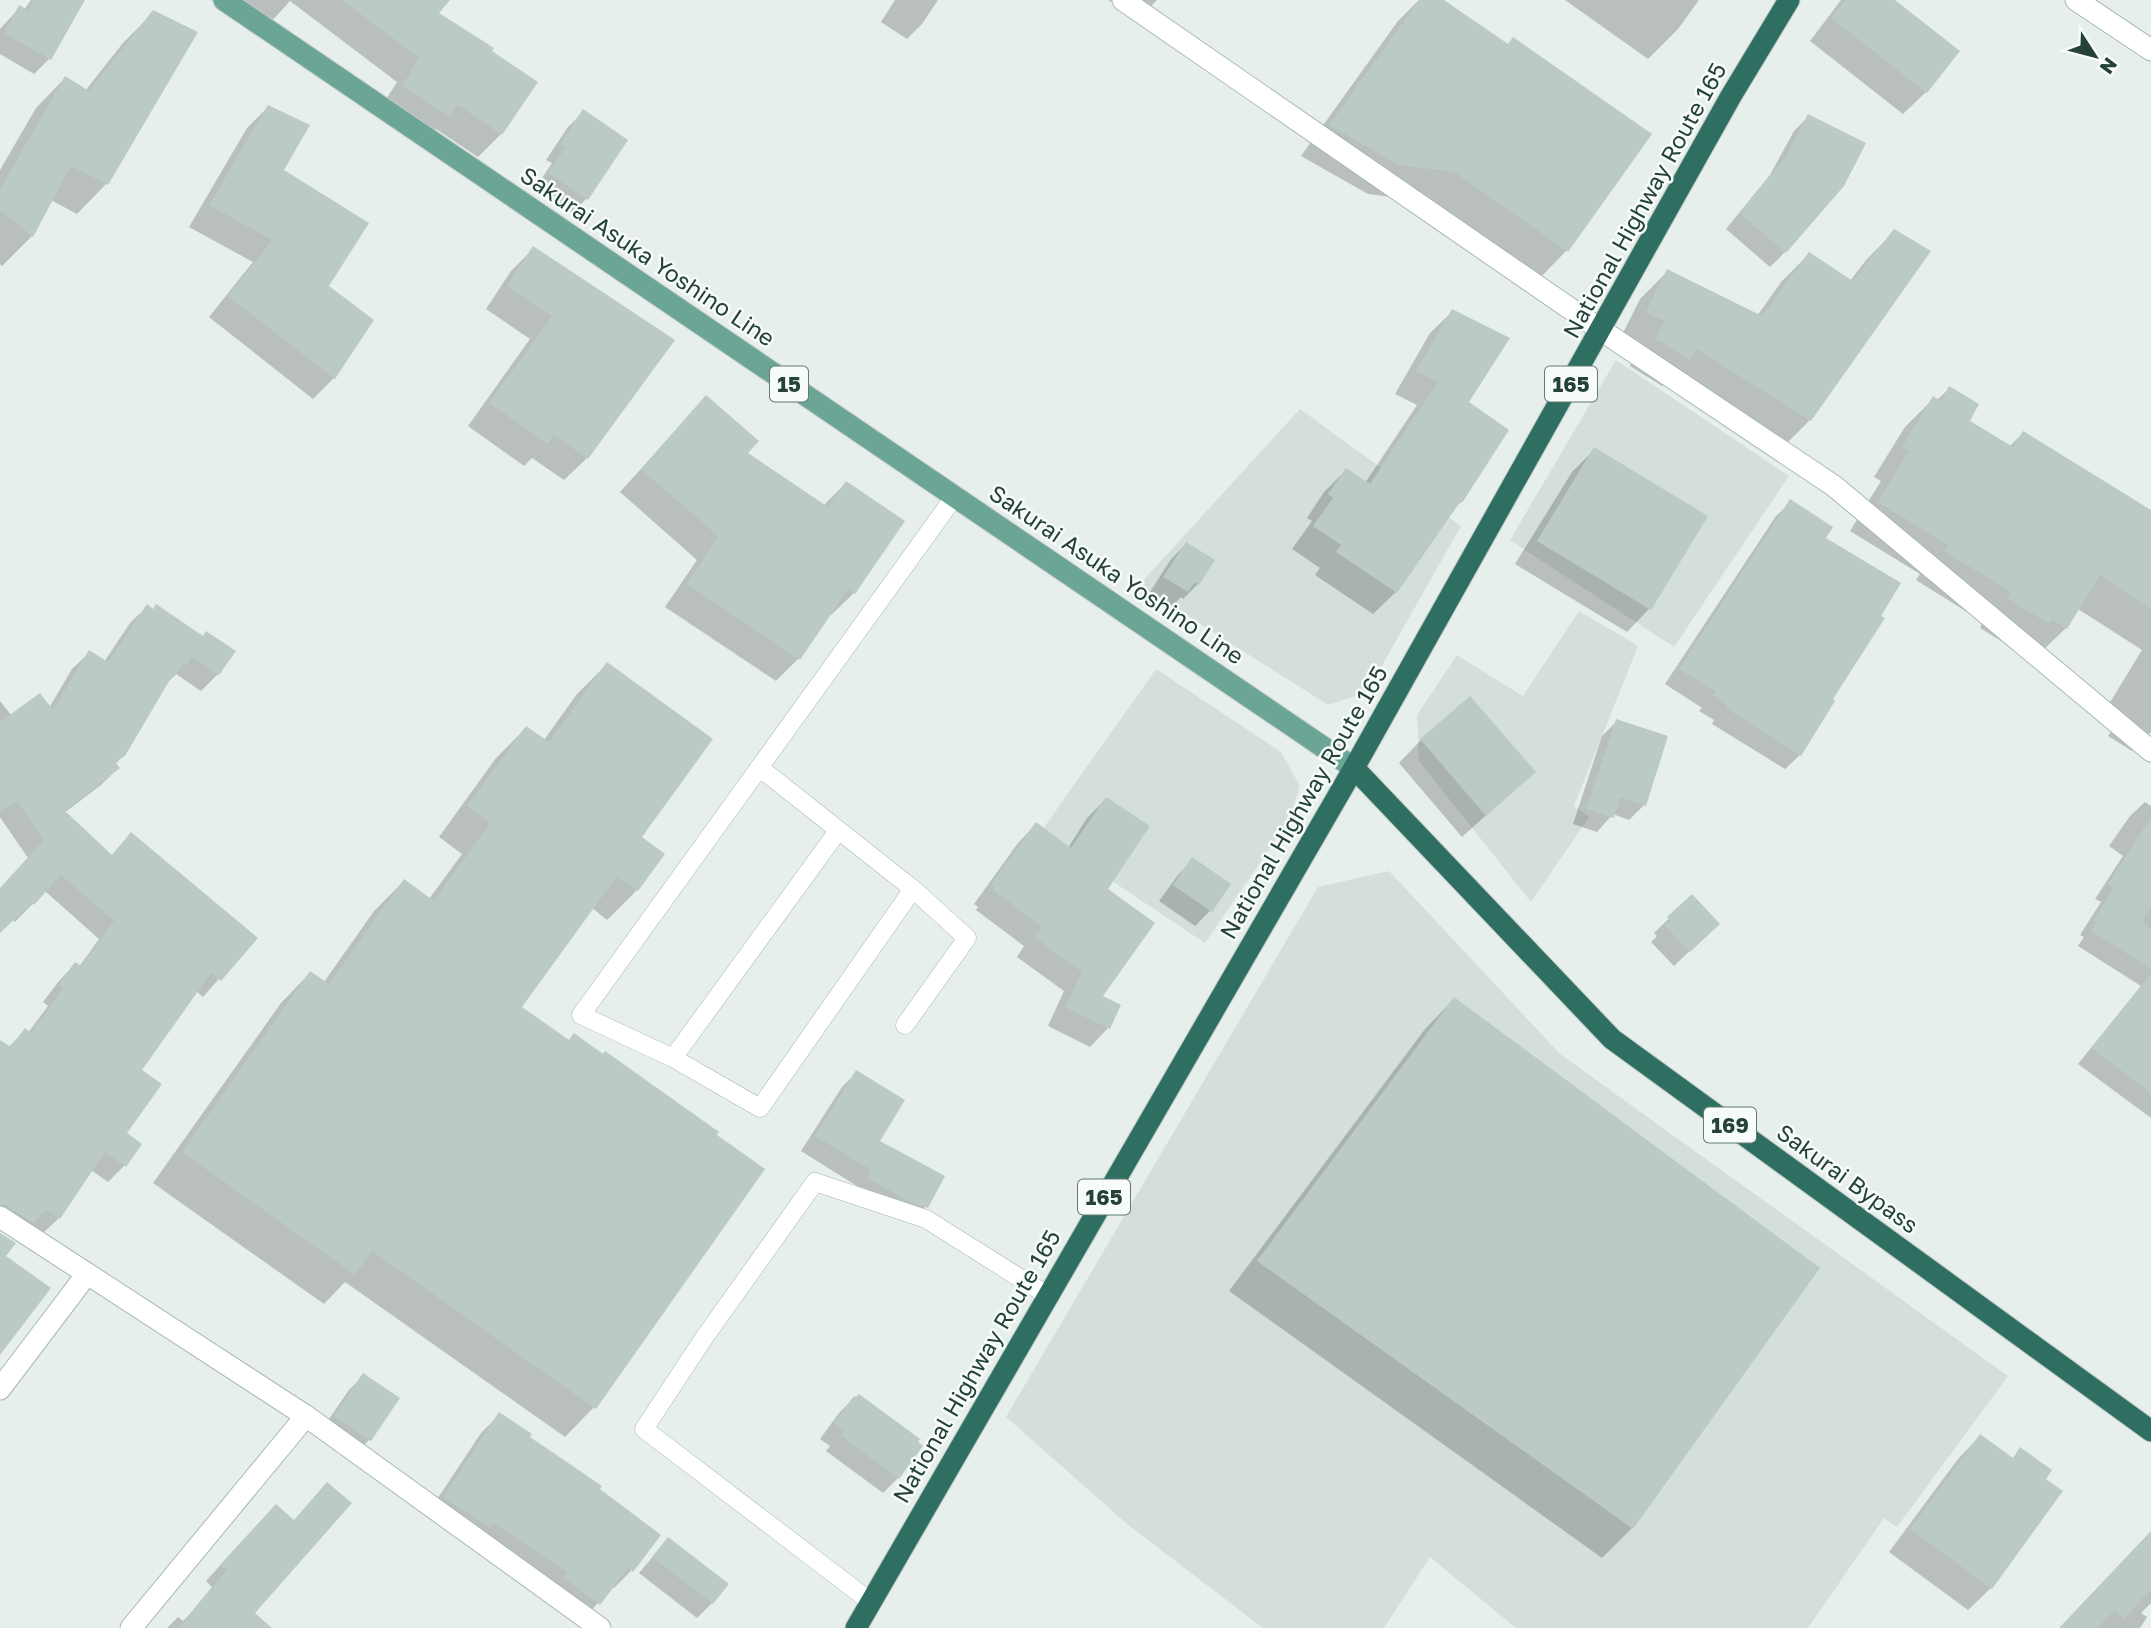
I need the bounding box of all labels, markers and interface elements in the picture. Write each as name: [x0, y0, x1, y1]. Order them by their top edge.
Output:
north arrow: [2060, 21, 2130, 91]
text: N: [2096, 54, 2123, 79]
street label: National Highway Route 165: [1556, 57, 1732, 343]
street label: Sakurai Asuka Yoshino Line: [515, 160, 781, 352]
road number: 15: [770, 366, 808, 402]
road number: 165: [1545, 366, 1597, 402]
street label: Sakurai Asuka Yoshino Line: [984, 478, 1250, 670]
street label: National Highway Route 165: [1213, 661, 1393, 943]
road number: 169: [1704, 1108, 1756, 1142]
street label: Sakurai Bypass: [1772, 1117, 1924, 1239]
road number: 165: [1078, 1180, 1130, 1214]
street label: National Highway Route 165: [886, 1225, 1066, 1507]

